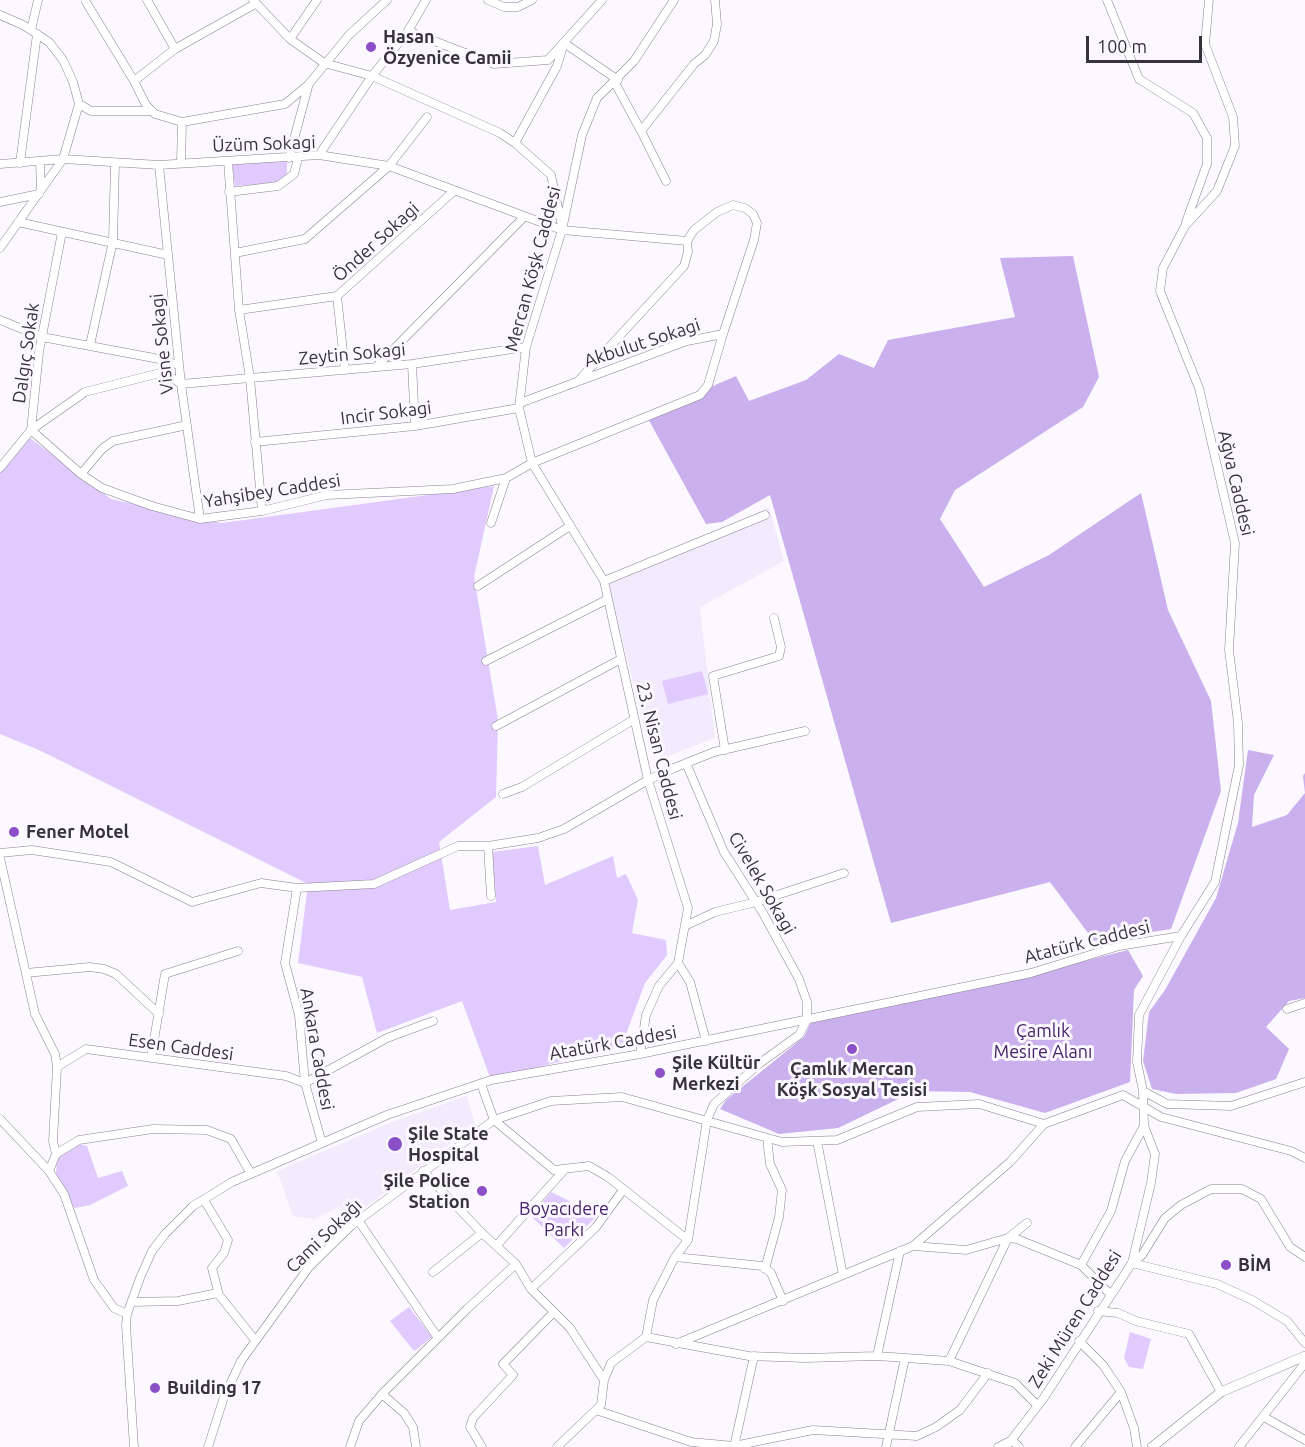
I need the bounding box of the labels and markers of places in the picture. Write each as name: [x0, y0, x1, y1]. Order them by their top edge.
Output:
place label: Hasan Özyenice Camii: [383, 26, 512, 68]
marker: Hasan Özyenice Camii: [364, 40, 378, 54]
place label: Fener Motel: [26, 821, 129, 843]
marker: Fener Motel: [7, 825, 21, 839]
marker: Çamlık Mercan Köşk Sosyal Tesisi: [845, 1042, 859, 1056]
place label: Şile Kültür Merkezi: [672, 1052, 760, 1094]
place label: Çamlık Mercan Köşk Sosyal Tesisi: [777, 1058, 927, 1100]
marker: Şile Kültür Merkezi: [653, 1066, 667, 1080]
place label: Şile State Hospital: [408, 1123, 489, 1166]
marker: Şile State Hospital: [386, 1135, 404, 1153]
place label: Şile Police Station: [383, 1170, 470, 1212]
marker: Şile Police Station: [475, 1184, 489, 1198]
place label: BİM: [1238, 1254, 1271, 1276]
marker: BİM: [1219, 1258, 1233, 1272]
place label: Building 17: [167, 1377, 261, 1399]
marker: Building 17: [148, 1381, 162, 1395]

